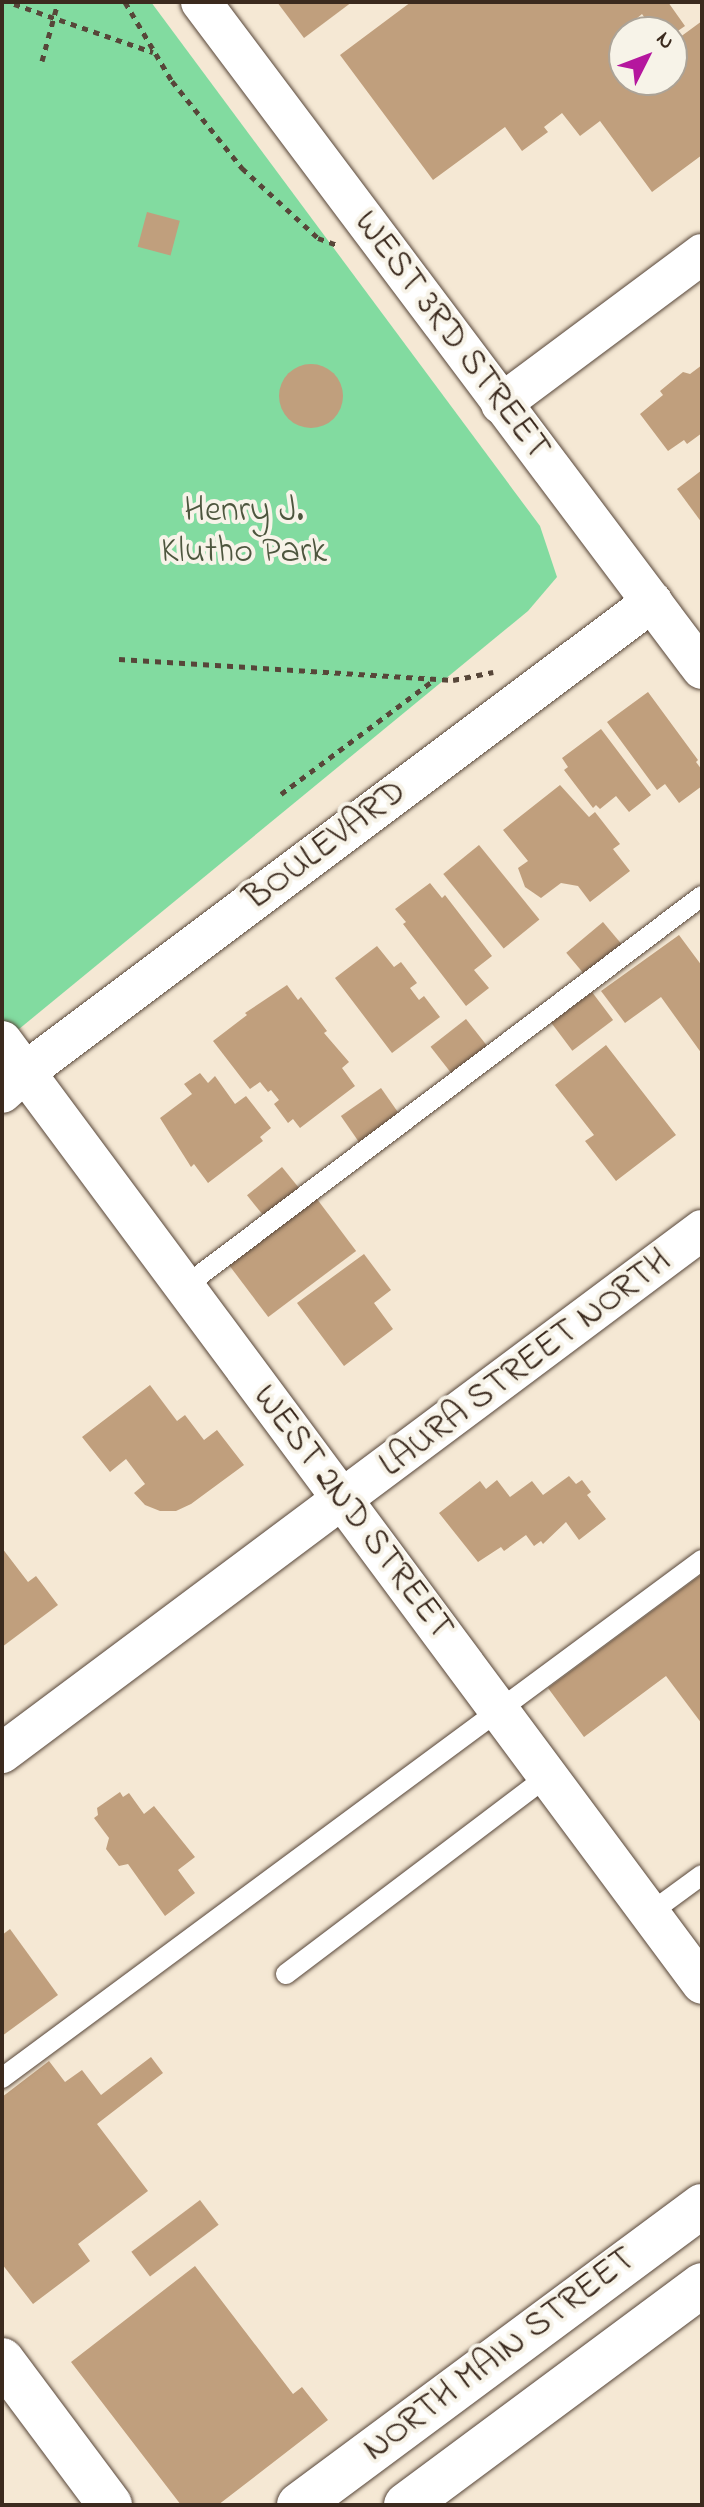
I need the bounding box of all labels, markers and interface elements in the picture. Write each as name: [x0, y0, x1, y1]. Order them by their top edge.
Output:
north arrow: [608, 16, 688, 96]
text: N: [647, 25, 681, 58]
street label: WEST 3RD STREET: [343, 203, 559, 469]
park label: Henry J. Klutho Park: [161, 489, 327, 574]
street label: BOULEVARD: [237, 771, 415, 921]
street label: LAURA STREET NORTH: [372, 1240, 680, 1488]
street label: WEST 2ND STREET: [242, 1377, 462, 1649]
street label: NORTH MAIN STREET: [355, 2238, 645, 2472]

